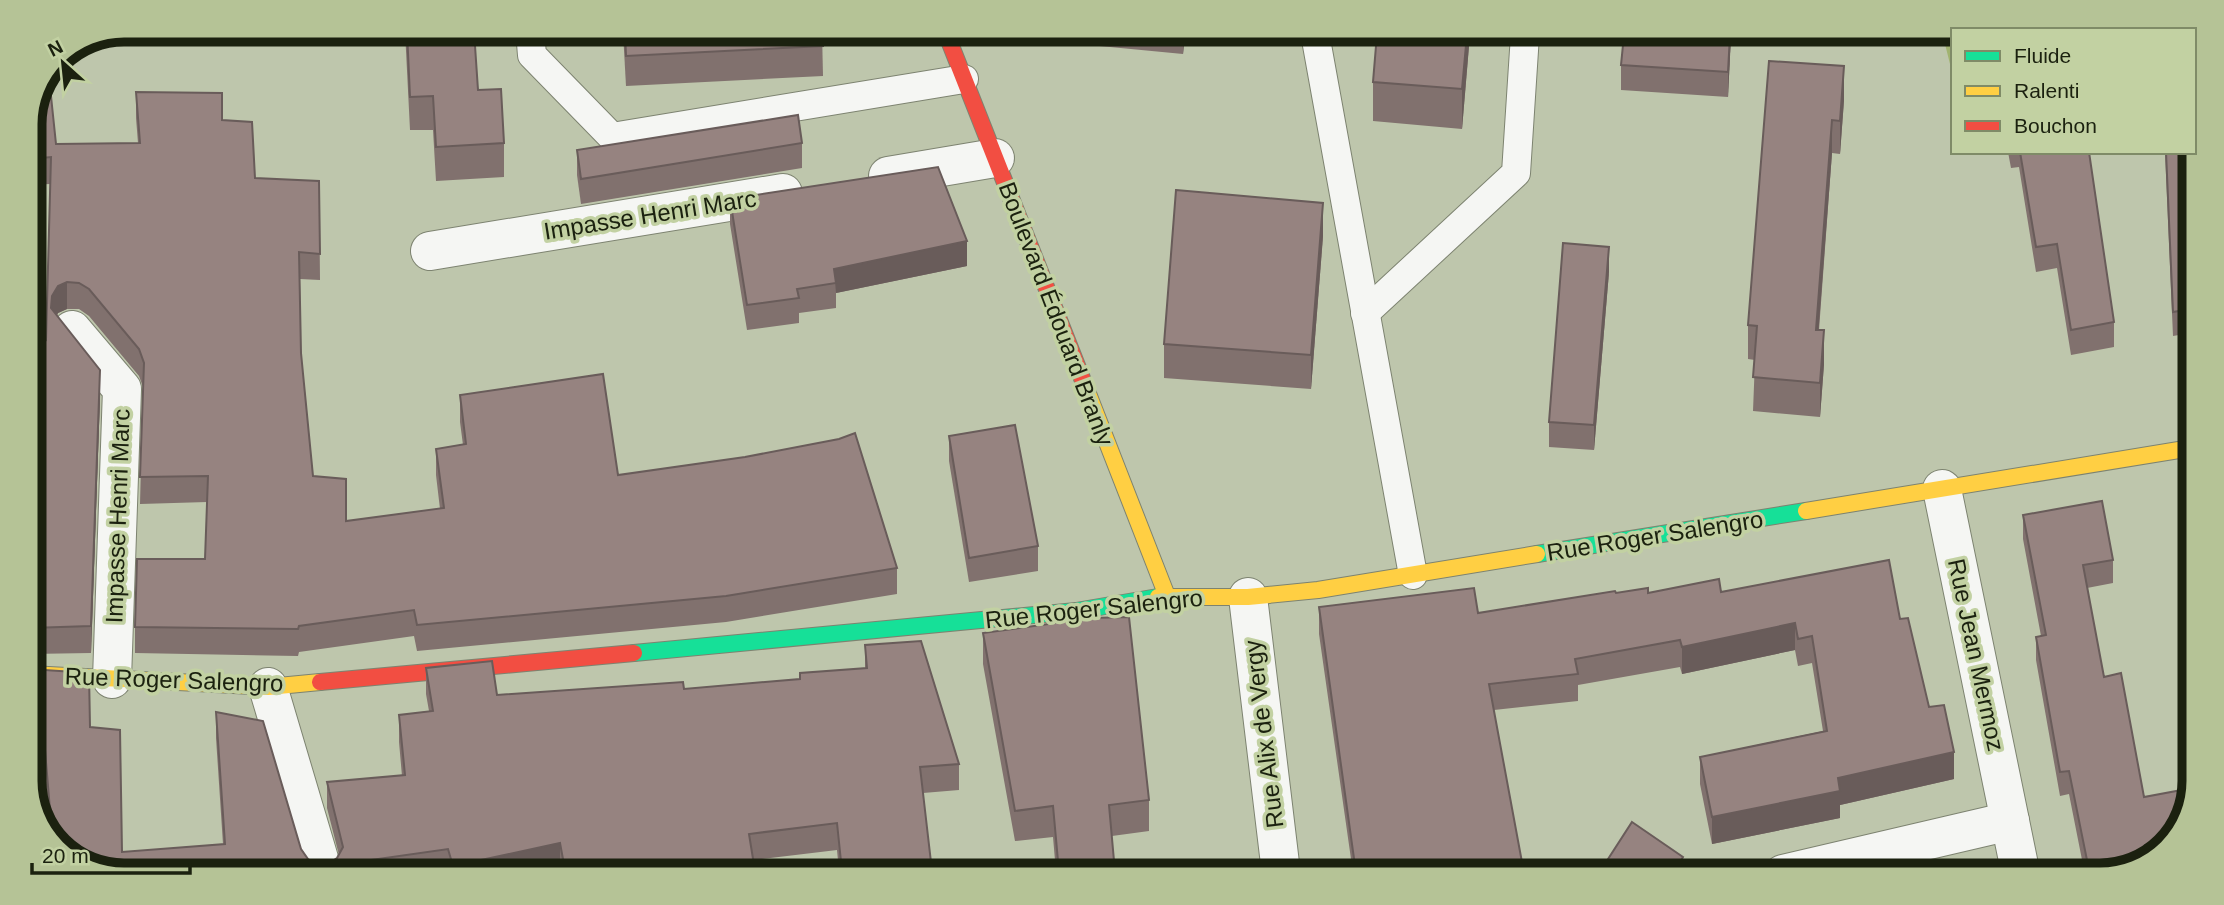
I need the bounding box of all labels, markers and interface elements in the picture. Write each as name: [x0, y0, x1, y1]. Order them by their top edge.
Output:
north arrow: [28, 28, 98, 98]
legend: [1951, 28, 2196, 154]
text: N: [45, 36, 66, 61]
text: Fluide: [2014, 44, 2071, 67]
text: Ralenti: [2014, 79, 2079, 102]
text: Bouchon: [2014, 114, 2097, 137]
street label: Boulevard Édouard Branly: [994, 178, 1119, 449]
street label: Impasse Henri Marc: [542, 184, 758, 245]
street label: Impasse Henri Marc: [100, 408, 135, 624]
street label: Rue Roger Salengro: [1545, 505, 1765, 566]
street label: Rue Jean Mermoz: [1943, 556, 2010, 754]
street label: Rue Roger Salengro: [984, 584, 1204, 633]
street label: Rue Alix de Vergy: [1239, 638, 1288, 830]
street label: Rue Roger Salengro: [64, 662, 284, 697]
scale bar: [32, 832, 189, 876]
text: 20 m: [42, 844, 89, 867]

